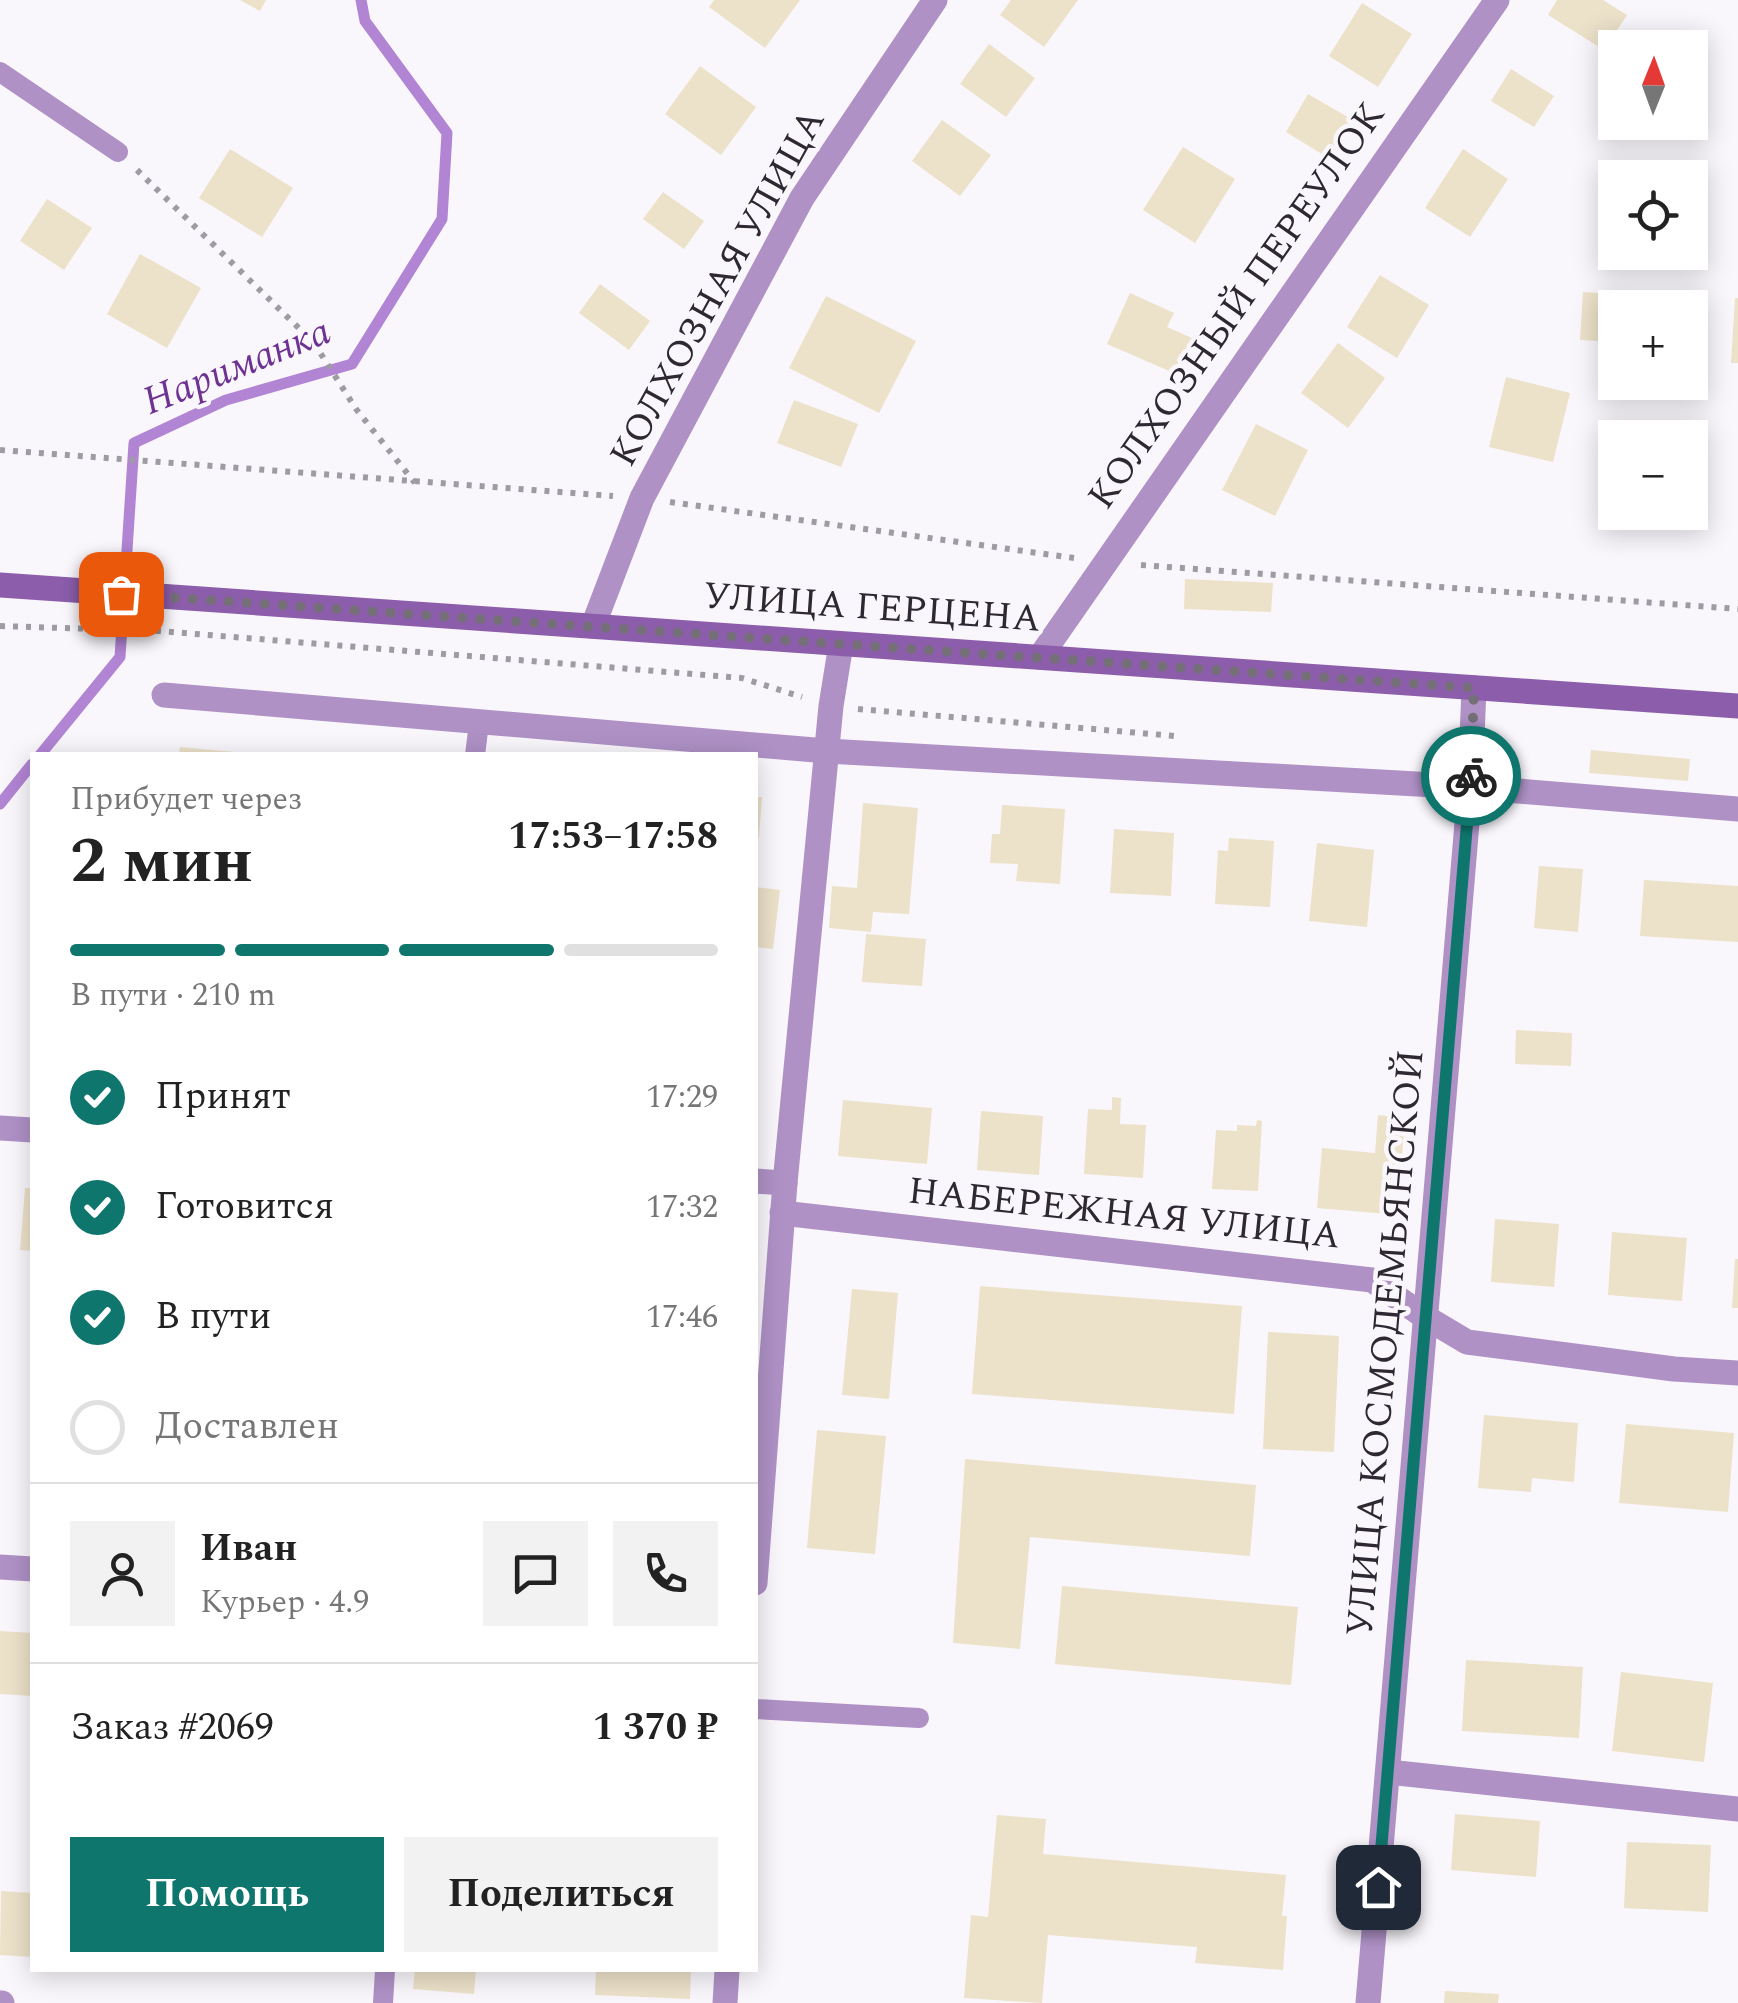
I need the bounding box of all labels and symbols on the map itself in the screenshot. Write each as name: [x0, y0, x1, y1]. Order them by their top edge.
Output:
north arrow: [1598, 30, 1708, 140]
street label: КОЛХОЗНЫЙ ПЕРЕУЛОК: [1074, 90, 1400, 522]
street label: КОЛХОЗНАЯ УЛИЦА: [595, 98, 841, 478]
water label: Нариманка: [134, 302, 340, 432]
pin: [79, 552, 164, 637]
street label: УЛИЦА ГЕРЦЕНА: [702, 567, 1042, 649]
courier: [1421, 726, 1521, 826]
street label: УЛИЦА КОСМОДЕМЬЯНСКОЙ: [1331, 1047, 1441, 1639]
street label: НАБЕРЕЖНАЯ УЛИЦА: [905, 1162, 1343, 1266]
pin: [1336, 1845, 1421, 1930]

